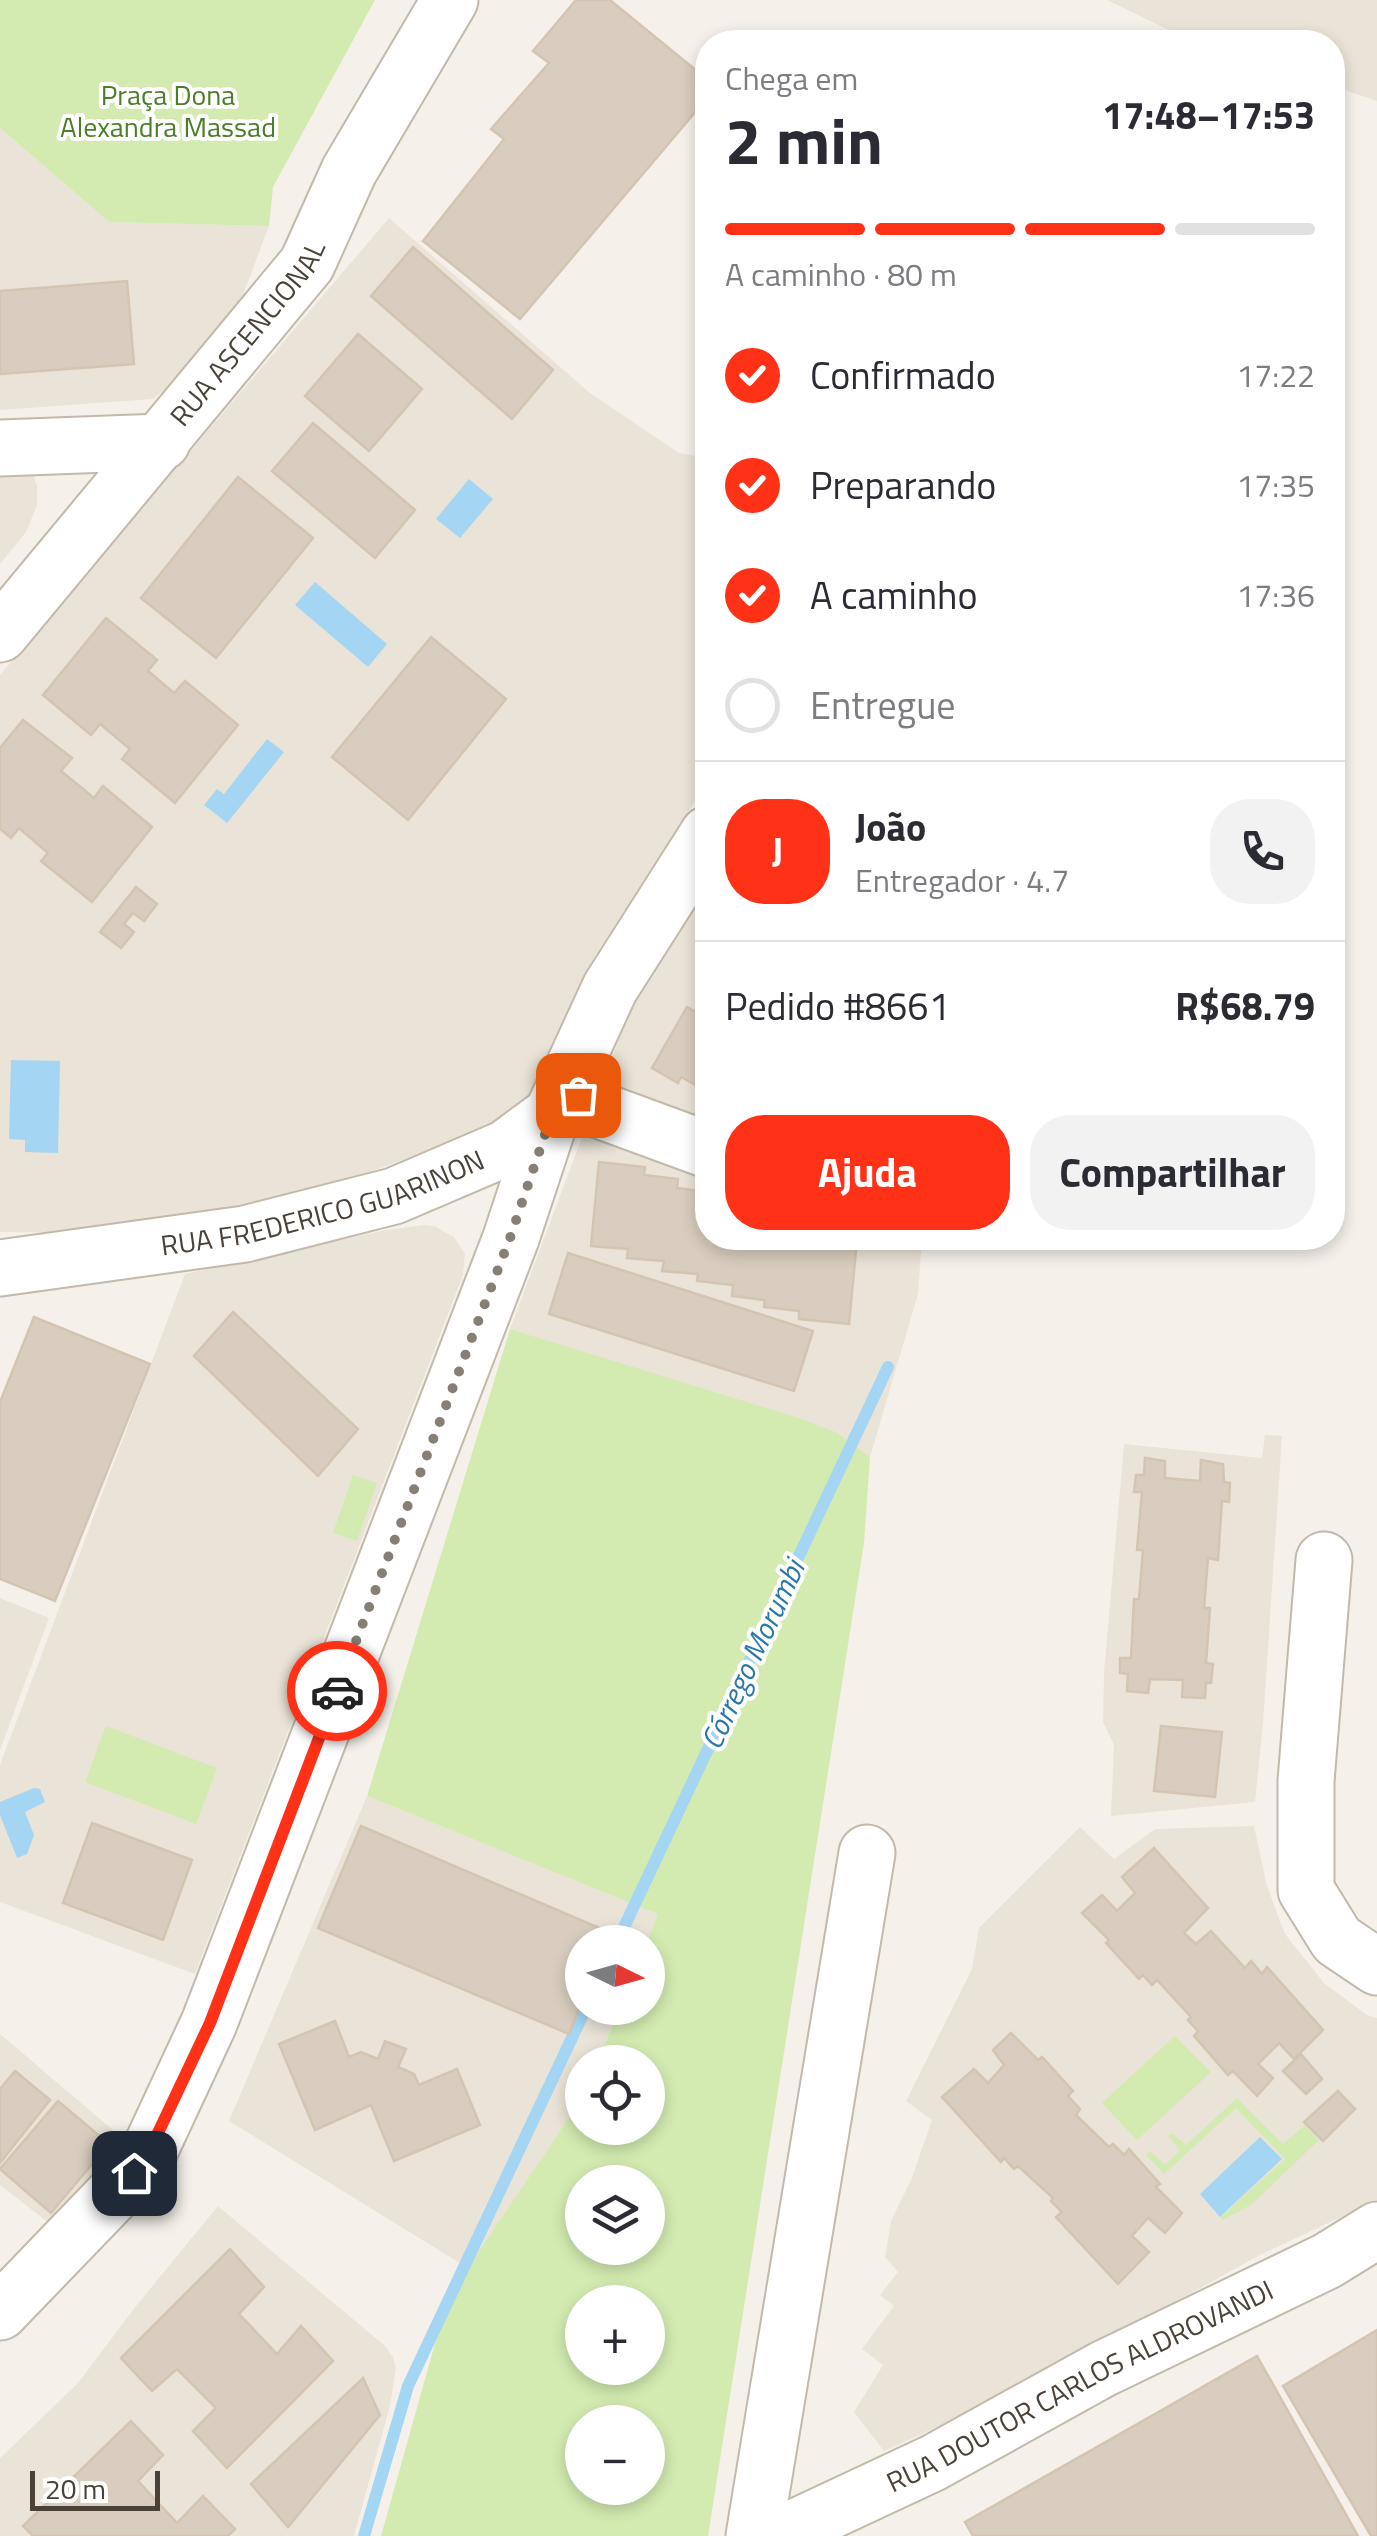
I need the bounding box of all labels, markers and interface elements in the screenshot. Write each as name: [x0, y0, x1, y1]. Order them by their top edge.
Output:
text: Chega em: [725, 54, 858, 102]
park label: Praça Dona Alexandra Massad: [60, 73, 276, 148]
text: 17:48–17:53: [1102, 86, 1315, 144]
text: 2 min: [725, 90, 883, 189]
street label: RUA ASCENCIONAL: [159, 233, 336, 435]
text: A caminho · 80 m: [725, 250, 957, 298]
text: Confirmado: [810, 346, 996, 404]
icon: check: [725, 348, 780, 403]
text: 17:22: [1236, 351, 1315, 399]
text: Preparando: [810, 456, 996, 514]
icon: check: [725, 458, 780, 513]
text: 17:35: [1236, 461, 1315, 509]
text: A caminho: [810, 566, 978, 624]
icon: check: [725, 568, 780, 623]
text: 17:36: [1236, 571, 1315, 619]
text: Entregue: [810, 676, 956, 734]
text: João: [855, 798, 926, 856]
button: phone: [1210, 799, 1315, 904]
text: J: [772, 822, 783, 880]
text: Entregador · 4.7: [855, 856, 1069, 904]
text: Pedido #8661: [725, 977, 950, 1035]
text: R$68.79: [1175, 977, 1315, 1035]
pin: [536, 1053, 621, 1138]
icon: bag: [551, 1068, 606, 1123]
button: Ajuda: [725, 1115, 1010, 1230]
button: Compartilhar: [1030, 1115, 1315, 1230]
street label: RUA FREDERICO GUARINON: [158, 1138, 491, 1266]
water label: Córrego Morumbi: [688, 1549, 818, 1757]
courier: [287, 1641, 387, 1741]
icon: car: [310, 1664, 365, 1719]
north arrow: [565, 1925, 665, 2025]
map controls: [565, 1925, 665, 2505]
button: locate: [565, 2045, 665, 2145]
pin: [92, 2131, 177, 2216]
icon: home: [107, 2146, 162, 2201]
button: layers: [565, 2165, 665, 2265]
street label: RUA DOUTOR CARLOS ALDROVANDI: [879, 2268, 1280, 2503]
button: +: [565, 2285, 665, 2385]
button: −: [565, 2405, 665, 2505]
scale bar: [30, 2466, 160, 2510]
text: 20 m: [45, 2467, 106, 2510]

